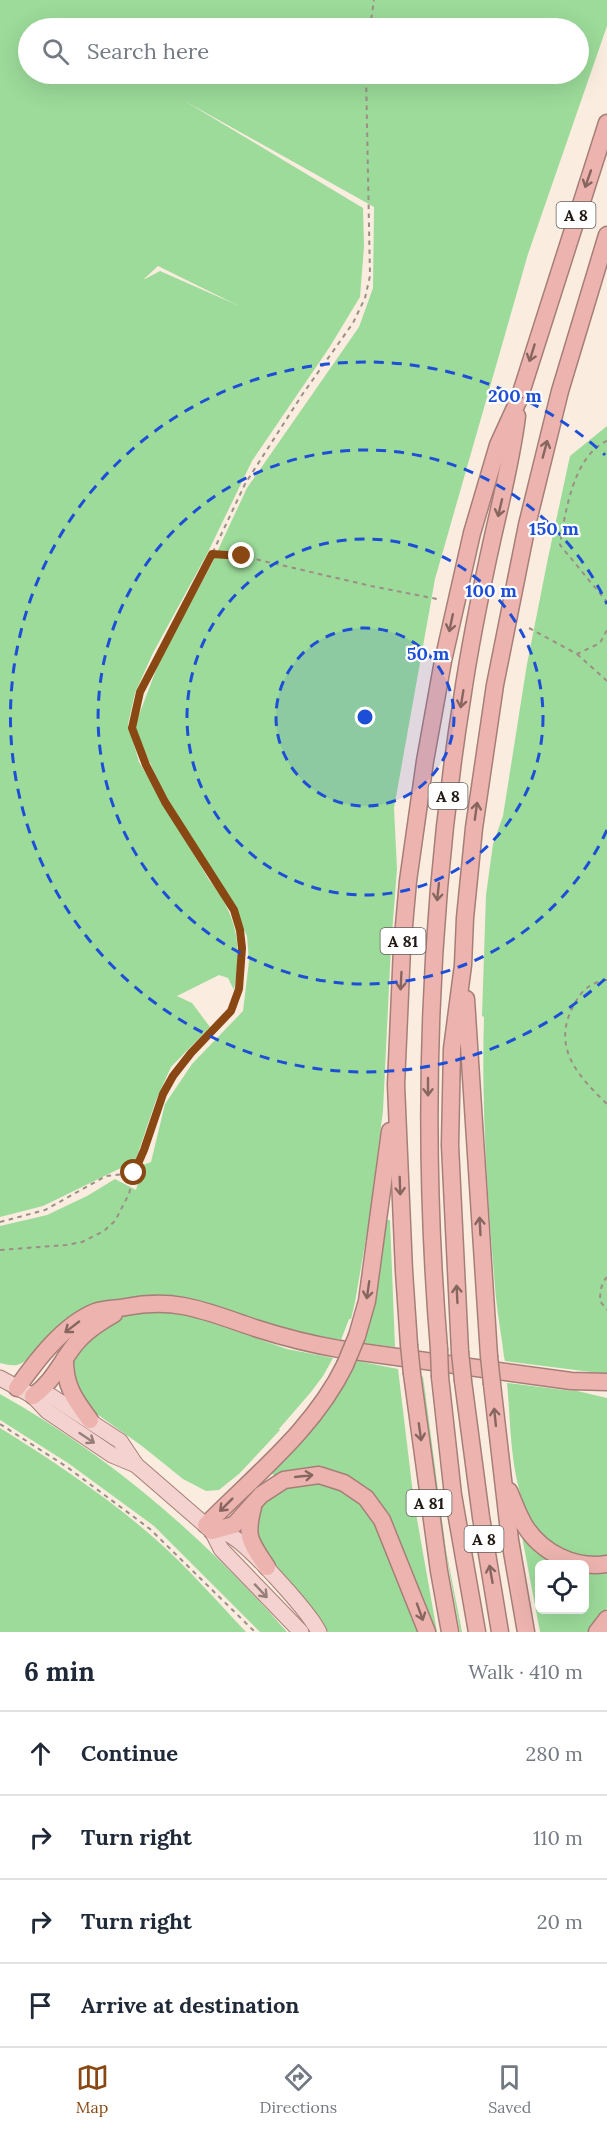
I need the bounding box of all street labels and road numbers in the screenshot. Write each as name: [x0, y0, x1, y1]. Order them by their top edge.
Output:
road number: A 8: [556, 202, 596, 228]
road number: A 8: [428, 783, 468, 809]
road number: A 81: [380, 928, 426, 954]
road number: A 81: [406, 1490, 452, 1516]
road number: A 8: [464, 1526, 504, 1552]

